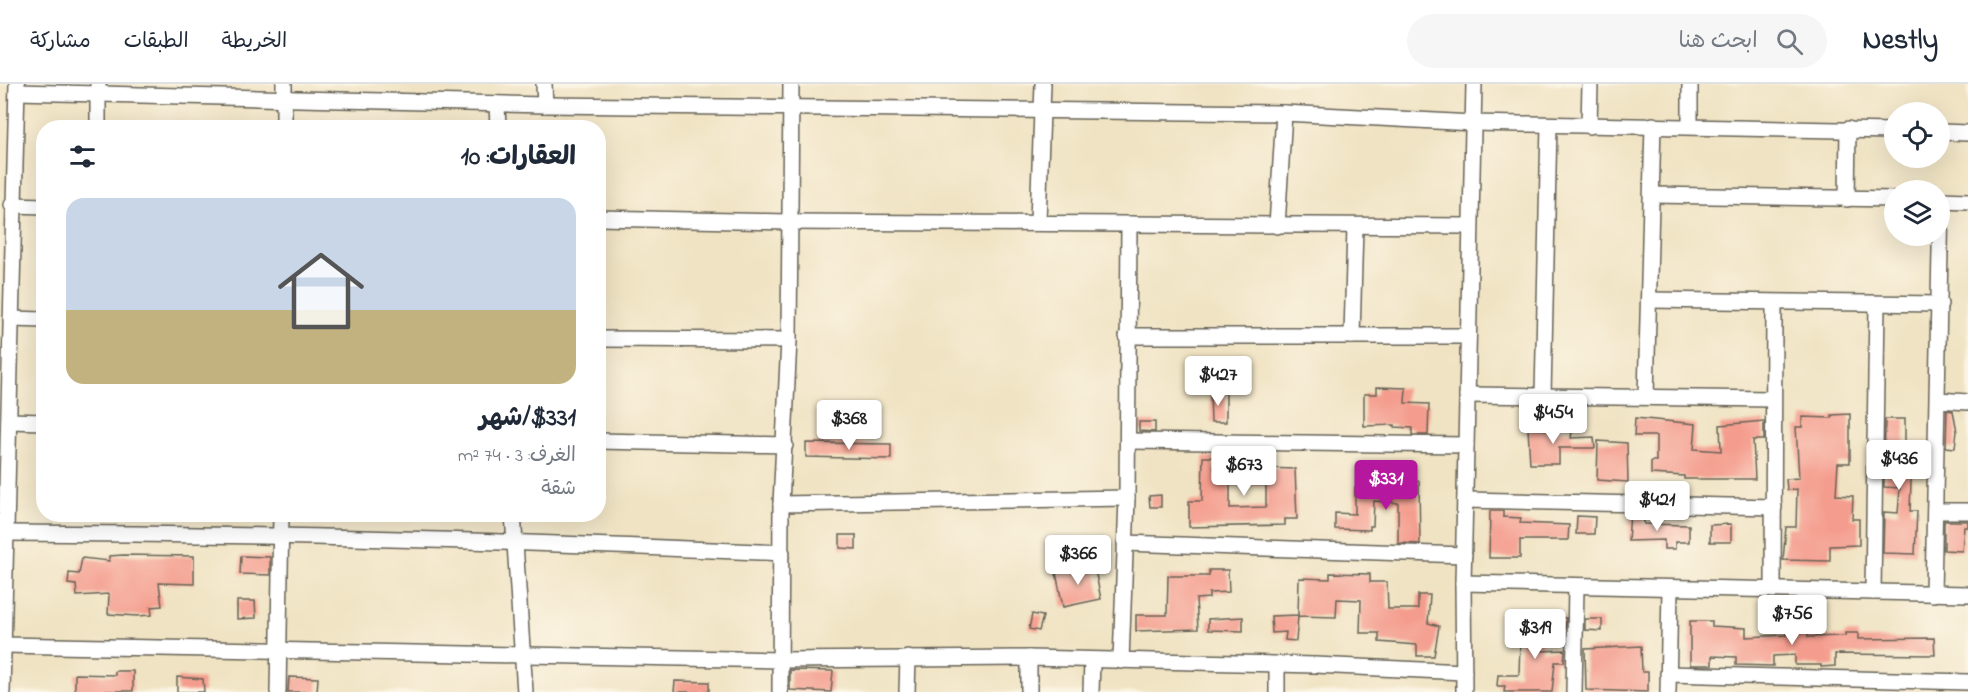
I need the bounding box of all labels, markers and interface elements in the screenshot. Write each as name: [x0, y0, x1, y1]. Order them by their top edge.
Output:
search box: [1407, 14, 1827, 68]
text: Nestly: [1863, 21, 1938, 62]
icon: search: [1773, 25, 1806, 58]
text: ابحث هنا: [1679, 26, 1758, 58]
text: مشاركة: [30, 27, 91, 57]
text: الطبقات: [124, 27, 189, 57]
text: الخريطة: [222, 27, 287, 57]
map controls: [1884, 102, 1950, 246]
button: locate: [1884, 102, 1950, 168]
text: العقارات: 10: [461, 139, 576, 177]
icon: filters: [66, 140, 99, 173]
button: layers: [1884, 180, 1950, 246]
icon: home: [267, 237, 375, 345]
pin: $427: [1182, 356, 1254, 407]
text: $427: [1199, 361, 1237, 390]
pin: $454: [1517, 394, 1589, 445]
text: $454: [1533, 399, 1573, 428]
text: $331/شهر: [479, 400, 576, 438]
pin: $368: [813, 400, 885, 451]
text: $368: [831, 405, 867, 434]
pin: $436: [1863, 440, 1935, 491]
text: الغرف: 3 · 74 m²: [458, 442, 576, 471]
text: $436: [1880, 445, 1918, 474]
pin: $673: [1208, 446, 1280, 497]
text: $673: [1225, 451, 1263, 480]
pin: $331: [1350, 460, 1422, 511]
text: $331: [1369, 465, 1403, 494]
text: شقة: [541, 475, 576, 504]
pin: $421: [1621, 481, 1693, 532]
text: $421: [1639, 486, 1675, 515]
pin: $366: [1042, 535, 1114, 586]
text: $366: [1059, 540, 1097, 569]
pin: $756: [1756, 595, 1828, 646]
text: $756: [1772, 600, 1812, 629]
pin: $319: [1499, 609, 1571, 660]
text: $319: [1519, 614, 1551, 643]

